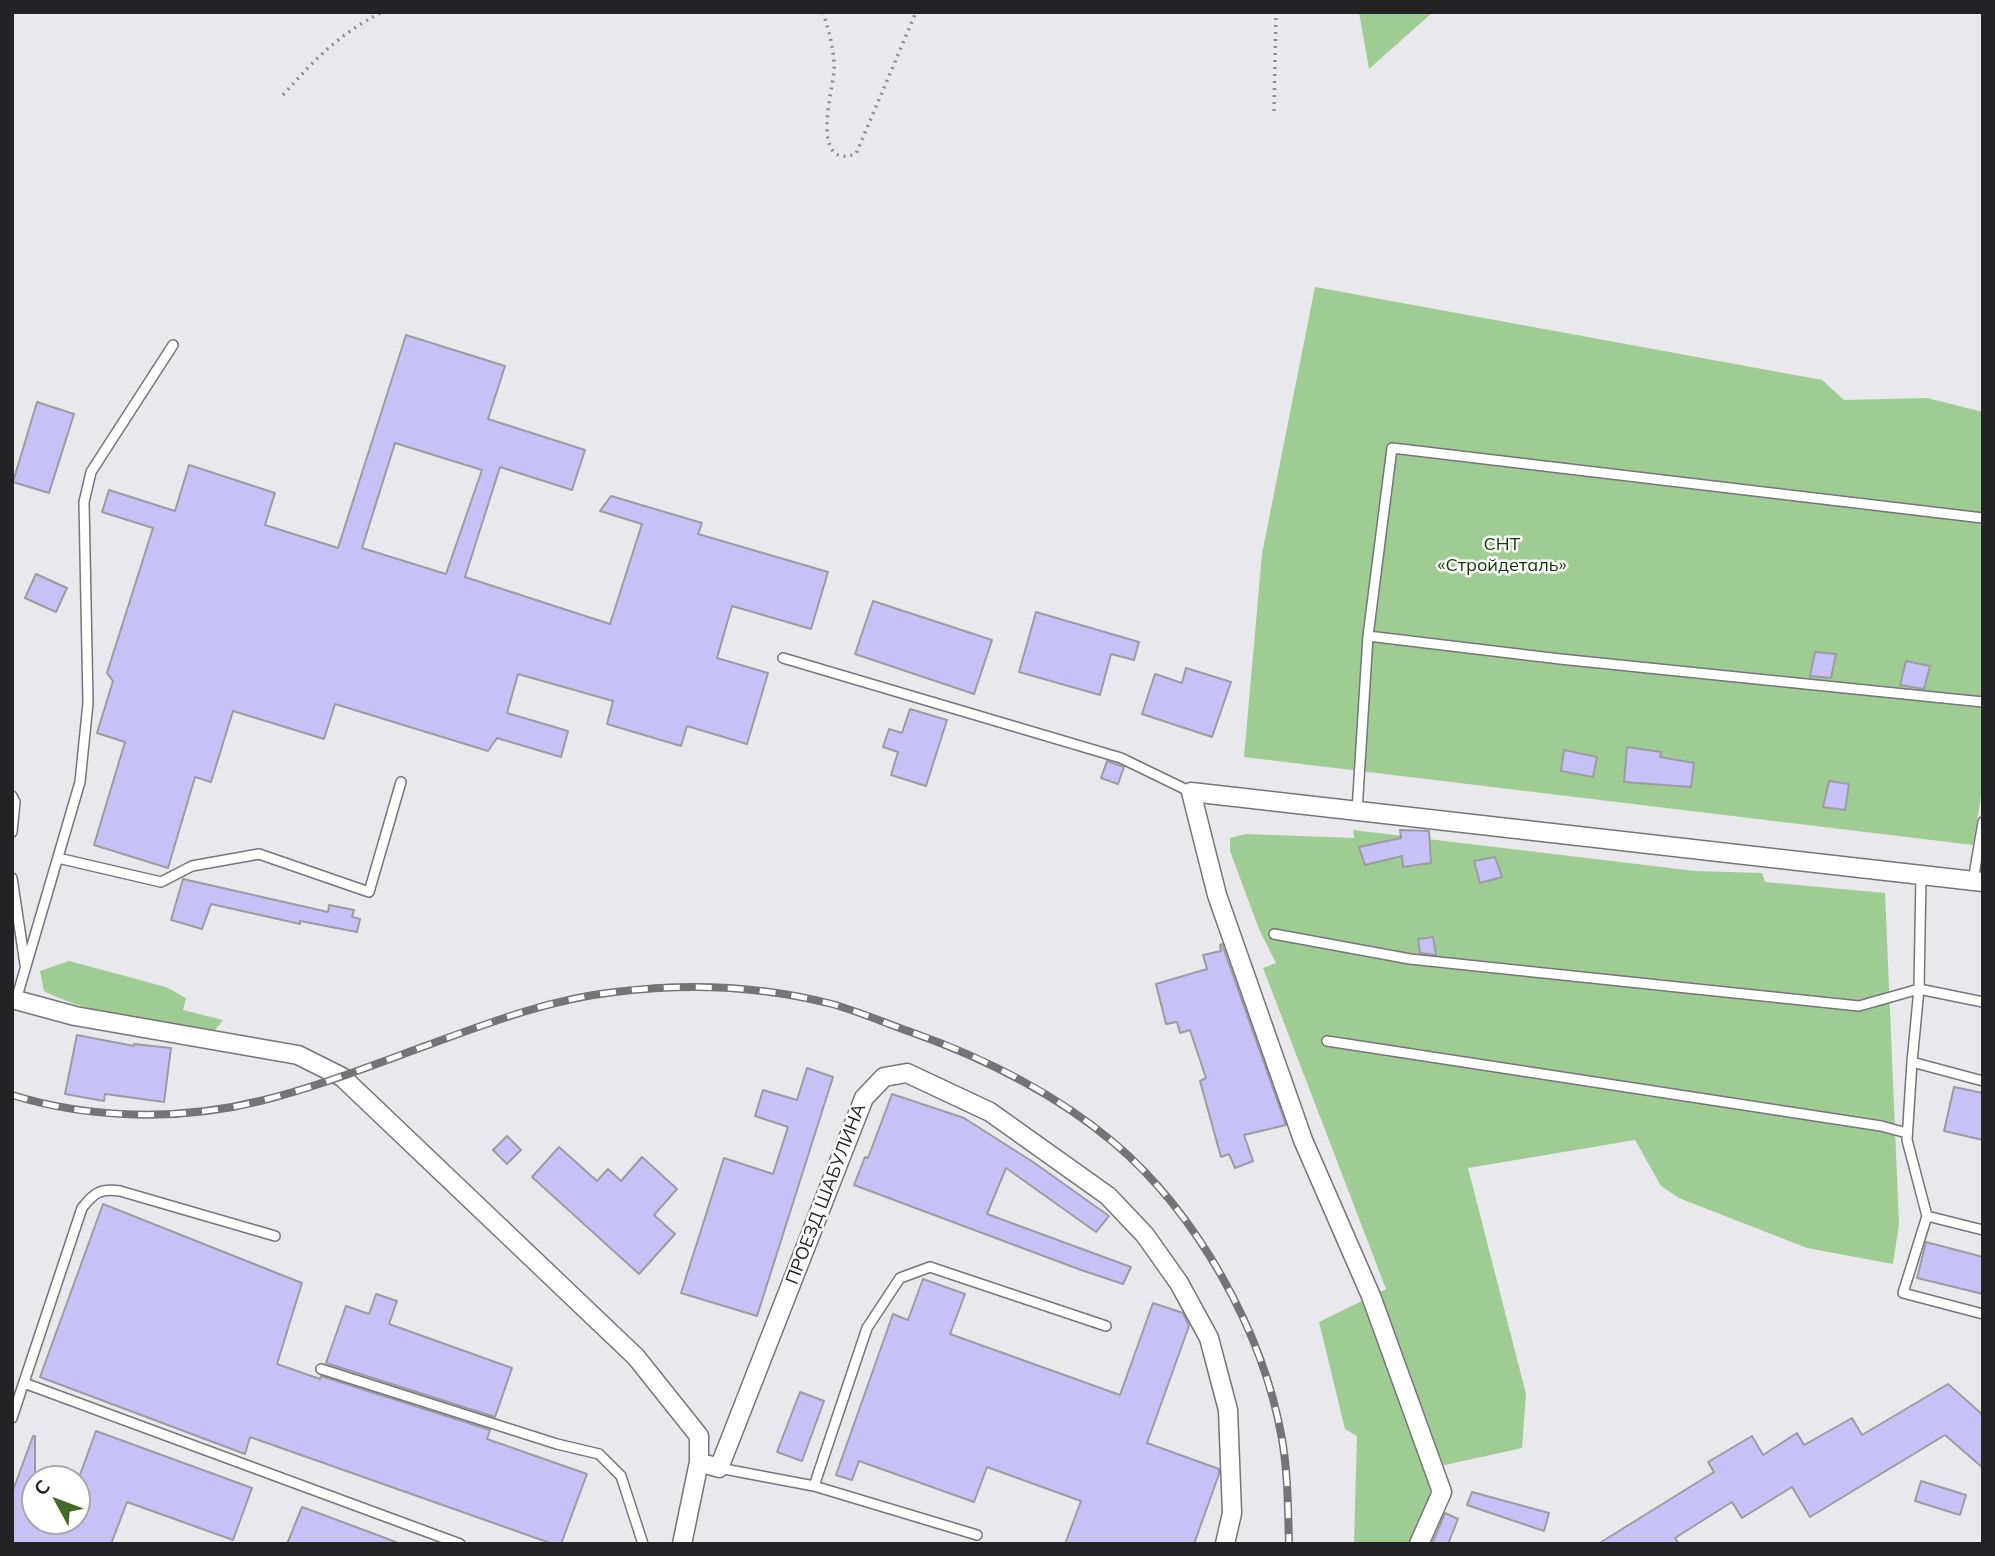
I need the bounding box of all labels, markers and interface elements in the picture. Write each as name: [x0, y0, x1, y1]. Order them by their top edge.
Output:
park label: СНТ «Стройдеталь»: [1437, 534, 1567, 576]
street label: ПРОЕЗД ШАБУЛИНА: [782, 1101, 870, 1287]
north arrow: [21, 1465, 91, 1535]
text: С: [28, 1475, 55, 1500]

